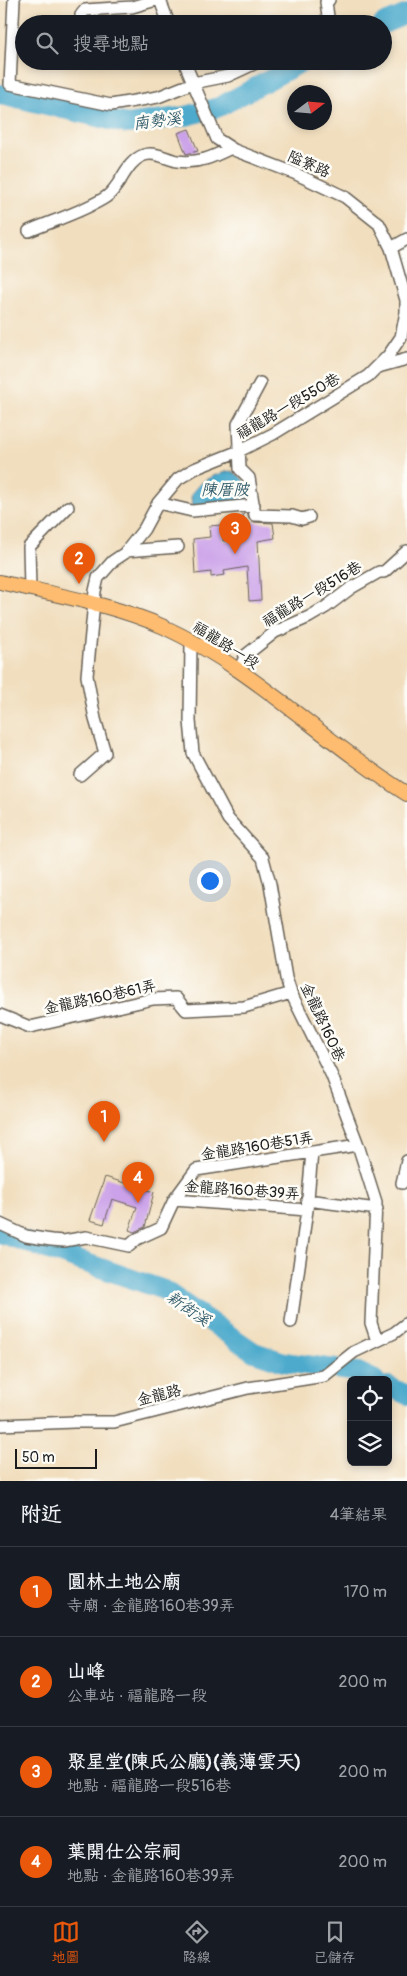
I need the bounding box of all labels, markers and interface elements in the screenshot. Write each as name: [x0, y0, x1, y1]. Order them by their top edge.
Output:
search box: [15, 15, 392, 70]
icon: search: [33, 29, 61, 57]
text: 搜尋地點: [73, 32, 149, 56]
north arrow: [287, 85, 332, 130]
water label: 南勢溪: [132, 108, 183, 134]
street label: 隘寮路: [284, 147, 333, 182]
street label: 福龍路一段550巷: [233, 369, 343, 444]
water label: 陳厝陂: [201, 480, 251, 500]
pin: 3: [219, 513, 251, 554]
pin: 2: [63, 543, 95, 584]
street label: 福龍路一段516巷: [259, 557, 365, 632]
street label: 福龍路一段: [189, 617, 263, 673]
your location: [197, 868, 223, 894]
street label: 金龍路160巷61弄: [42, 976, 158, 1019]
street label: 金龍路160巷: [296, 980, 349, 1065]
pin: 1: [88, 1101, 120, 1142]
street label: 金龍路160巷51弄: [199, 1128, 315, 1165]
pin: 4: [122, 1162, 154, 1203]
street label: 金龍路160巷39弄: [183, 1177, 300, 1204]
water label: 新街溪: [163, 1287, 215, 1331]
map controls: [347, 1376, 392, 1466]
button: locate: [347, 1376, 392, 1421]
street label: 金龍路: [135, 1381, 183, 1410]
button: layers: [347, 1421, 392, 1466]
scale bar: [15, 1446, 98, 1469]
text: 50 m: [22, 1449, 55, 1466]
text: 附近: [20, 1501, 62, 1528]
text: 4筆結果: [330, 1505, 387, 1525]
text: 圓林土地公廟: [67, 1570, 181, 1594]
text: 1: [33, 1582, 39, 1602]
text: 170 m: [344, 1582, 387, 1602]
text: 寺廟 · 金龍路160巷39弄: [67, 1596, 235, 1616]
text: 山峰: [67, 1660, 105, 1684]
text: 2: [32, 1672, 40, 1692]
text: 200 m: [339, 1672, 387, 1692]
text: 公車站 · 福龍路一段: [67, 1686, 207, 1706]
text: 聚星堂(陳氏公廳)(義薄雲天): [67, 1750, 301, 1774]
text: 3: [32, 1762, 40, 1782]
text: 200 m: [339, 1762, 387, 1782]
text: 地點 · 福龍路一段516巷: [67, 1776, 231, 1796]
text: 葉開仕公宗祠: [67, 1840, 181, 1864]
text: 4: [31, 1852, 41, 1872]
text: 200 m: [339, 1852, 387, 1872]
text: 地點 · 金龍路160巷39弄: [67, 1866, 235, 1886]
tab: 地圖: [52, 1918, 80, 1966]
tab: 路線: [183, 1918, 211, 1966]
tab: 已儲存: [314, 1918, 356, 1966]

